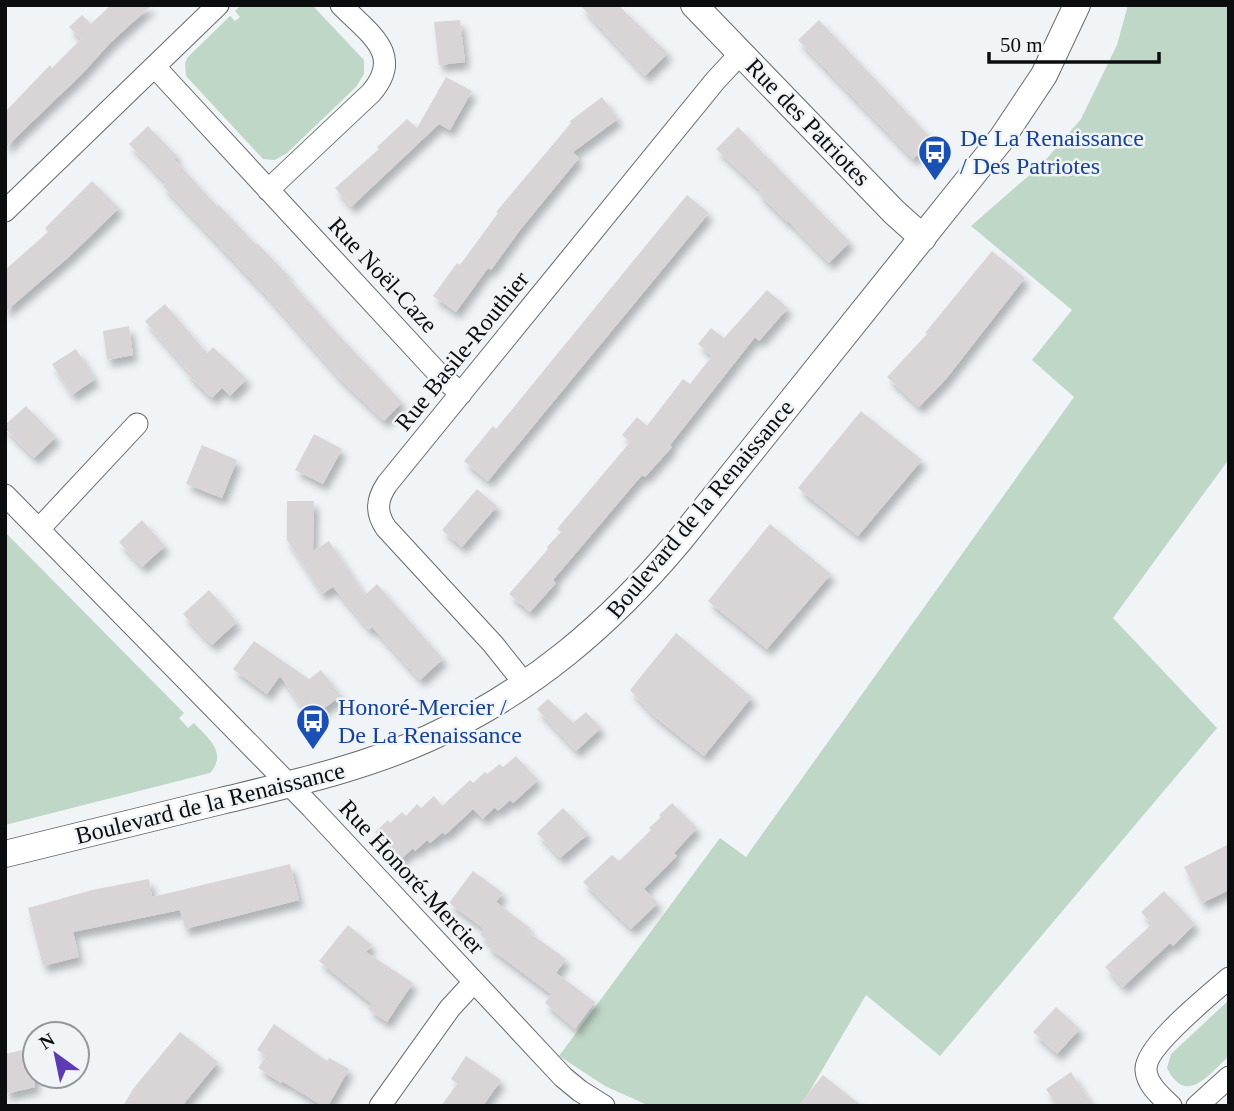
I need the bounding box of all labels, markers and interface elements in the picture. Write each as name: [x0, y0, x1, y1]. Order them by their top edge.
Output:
scale bar: [989, 21, 1159, 65]
text: 50 m: [1000, 33, 1043, 57]
street label: Rue des Patriotes: [741, 53, 875, 191]
place label: De La Renaissance / Des Patriotes: [960, 125, 1144, 179]
bus stop icon: De La Renaissance / Des Patriotes: [916, 133, 954, 182]
street label: Rue Noël-Caze: [323, 212, 443, 338]
street label: Rue Basile-Routhier: [390, 266, 534, 436]
street label: Boulevard de la Renaissance: [601, 395, 799, 623]
place label: Honoré-Mercier / De La Renaissance: [338, 694, 522, 748]
bus stop icon: Honoré-Mercier / De La Renaissance: [294, 702, 332, 751]
street label: Boulevard de la Renaissance: [73, 757, 347, 849]
street label: Rue Honoré-Mercier: [334, 795, 490, 959]
north arrow: [21, 1020, 91, 1090]
text: N: [36, 1028, 59, 1054]

